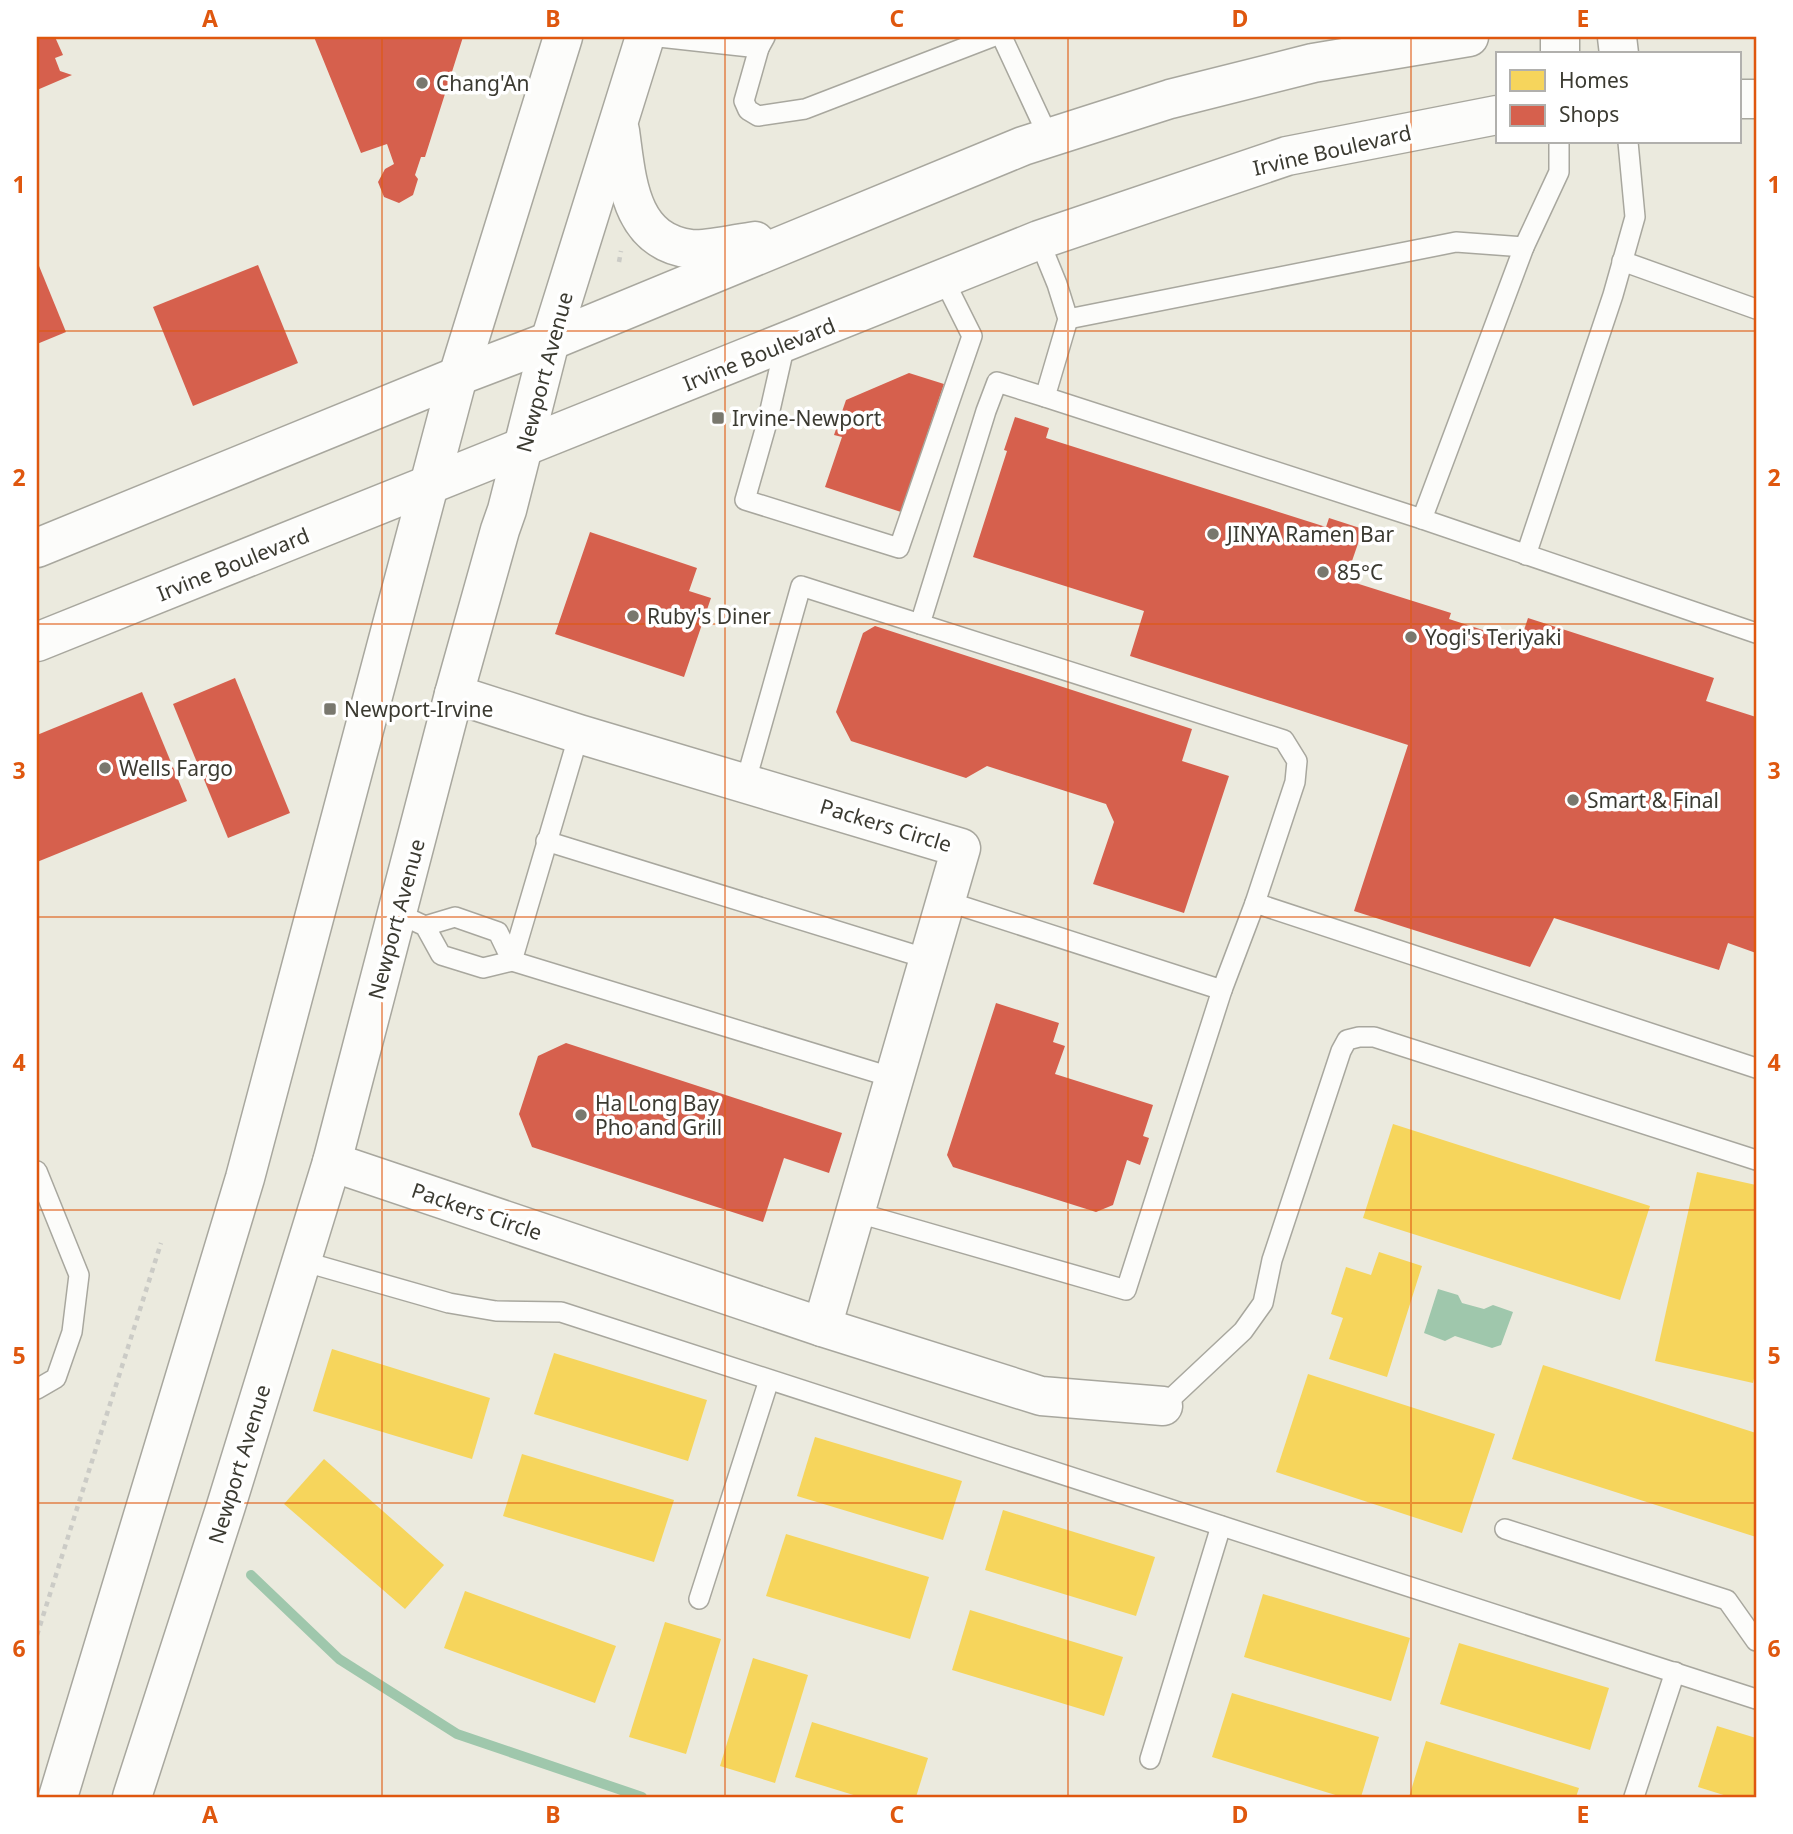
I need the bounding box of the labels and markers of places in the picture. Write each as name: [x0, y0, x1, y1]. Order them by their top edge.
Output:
place label: Chang'An: [436, 69, 530, 97]
marker: Chang'An: [414, 75, 430, 91]
place label: Irvine-Newport: [732, 404, 882, 432]
marker: Irvine-Newport: [710, 410, 726, 426]
place label: JINYA Ramen Bar: [1225, 520, 1395, 548]
marker: JINYA Ramen Bar: [1205, 526, 1221, 542]
place label: 85°C: [1337, 558, 1383, 586]
marker: 85°C: [1315, 564, 1331, 580]
place label: Ruby's Diner: [647, 602, 771, 630]
marker: Ruby's Diner: [625, 608, 641, 624]
place label: Yogi's Teriyaki: [1425, 623, 1562, 651]
marker: Yogi's Teriyaki: [1403, 629, 1419, 645]
place label: Newport-Irvine: [344, 695, 493, 723]
marker: Newport-Irvine: [322, 701, 338, 717]
place label: Wells Fargo: [119, 754, 233, 782]
marker: Wells Fargo: [97, 760, 113, 776]
place label: Smart & Final: [1587, 786, 1719, 814]
marker: Smart & Final: [1565, 792, 1581, 808]
place label: Ha Long Bay Pho and Grill: [595, 1089, 722, 1141]
marker: Ha Long Bay Pho and Grill: [573, 1107, 589, 1123]

